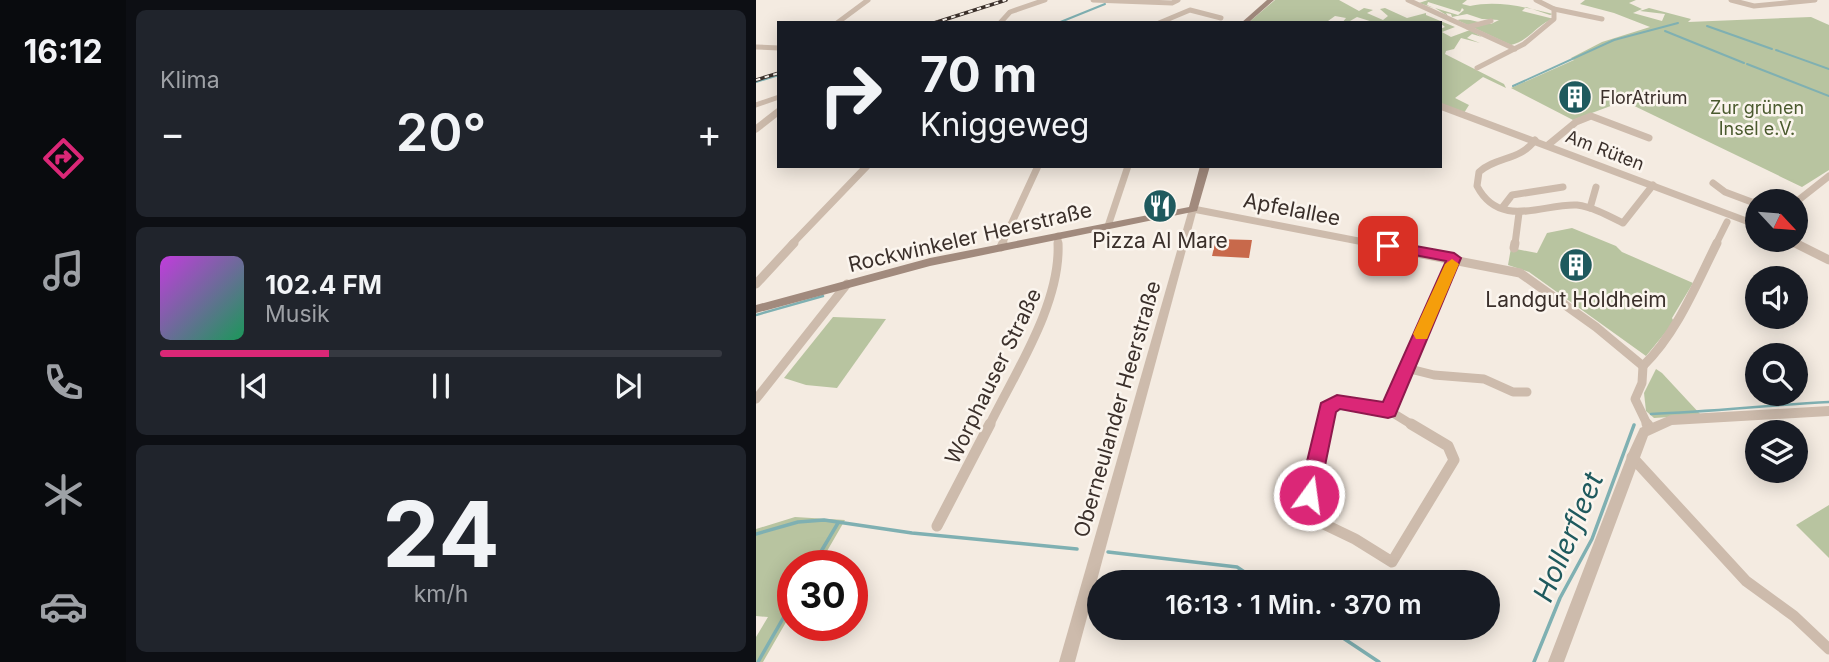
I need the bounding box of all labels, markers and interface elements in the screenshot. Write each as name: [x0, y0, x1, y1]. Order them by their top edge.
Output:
text: 16:12: [23, 32, 103, 71]
text: 70 m: [920, 45, 1037, 104]
icon: right: [805, 49, 896, 140]
text: Klima: [160, 66, 220, 94]
building icon: FlorAtrium: [1556, 78, 1594, 116]
place label: FlorAtrium: [1600, 87, 1688, 108]
park label: Zur grünen Insel e.V.: [1710, 97, 1804, 139]
text: 20°: [396, 101, 486, 164]
text: Kniggeweg: [920, 105, 1089, 144]
text: −: [160, 110, 185, 156]
text: +: [697, 110, 722, 156]
street label: Am Rüten: [1563, 125, 1647, 175]
icon: directions: [39, 134, 88, 183]
restaurant icon: Pizza Al Mare: [1141, 187, 1179, 225]
street label: Apfelallee: [1241, 187, 1343, 231]
north arrow: [1745, 189, 1808, 252]
map controls: [1745, 189, 1808, 483]
street label: Rockwinkeler Heerstraße: [846, 197, 1094, 277]
pin: [1358, 216, 1418, 276]
icon: arrive: [1369, 227, 1407, 265]
place label: Pizza Al Mare: [1092, 228, 1228, 253]
icon: music: [39, 246, 88, 295]
building icon: Landgut Holdheim: [1557, 246, 1595, 284]
button: sound: [1745, 266, 1808, 329]
text: 102.4 FM: [265, 269, 382, 300]
street label: Oberneulander Heerstraße: [1068, 278, 1166, 540]
street label: Worphauser Straße: [940, 284, 1046, 468]
place label: Landgut Holdheim: [1485, 287, 1667, 312]
text: Musik: [265, 300, 330, 328]
button: search: [1745, 343, 1808, 406]
icon: phone: [39, 358, 88, 407]
icon: previous: [235, 367, 273, 405]
icon: pause: [422, 367, 460, 405]
icon: next: [609, 367, 647, 405]
button: layers: [1745, 420, 1808, 483]
position arrow: [1272, 458, 1346, 532]
water label: Hollerfleet: [1526, 467, 1611, 607]
icon: climate: [39, 470, 88, 519]
text: 24: [382, 479, 500, 589]
speed limit sign: 30: [777, 550, 868, 641]
text: km/h: [414, 580, 468, 608]
icon: car: [39, 582, 88, 631]
text: 16:13 · 1 Min. · 370 m: [1165, 589, 1422, 620]

